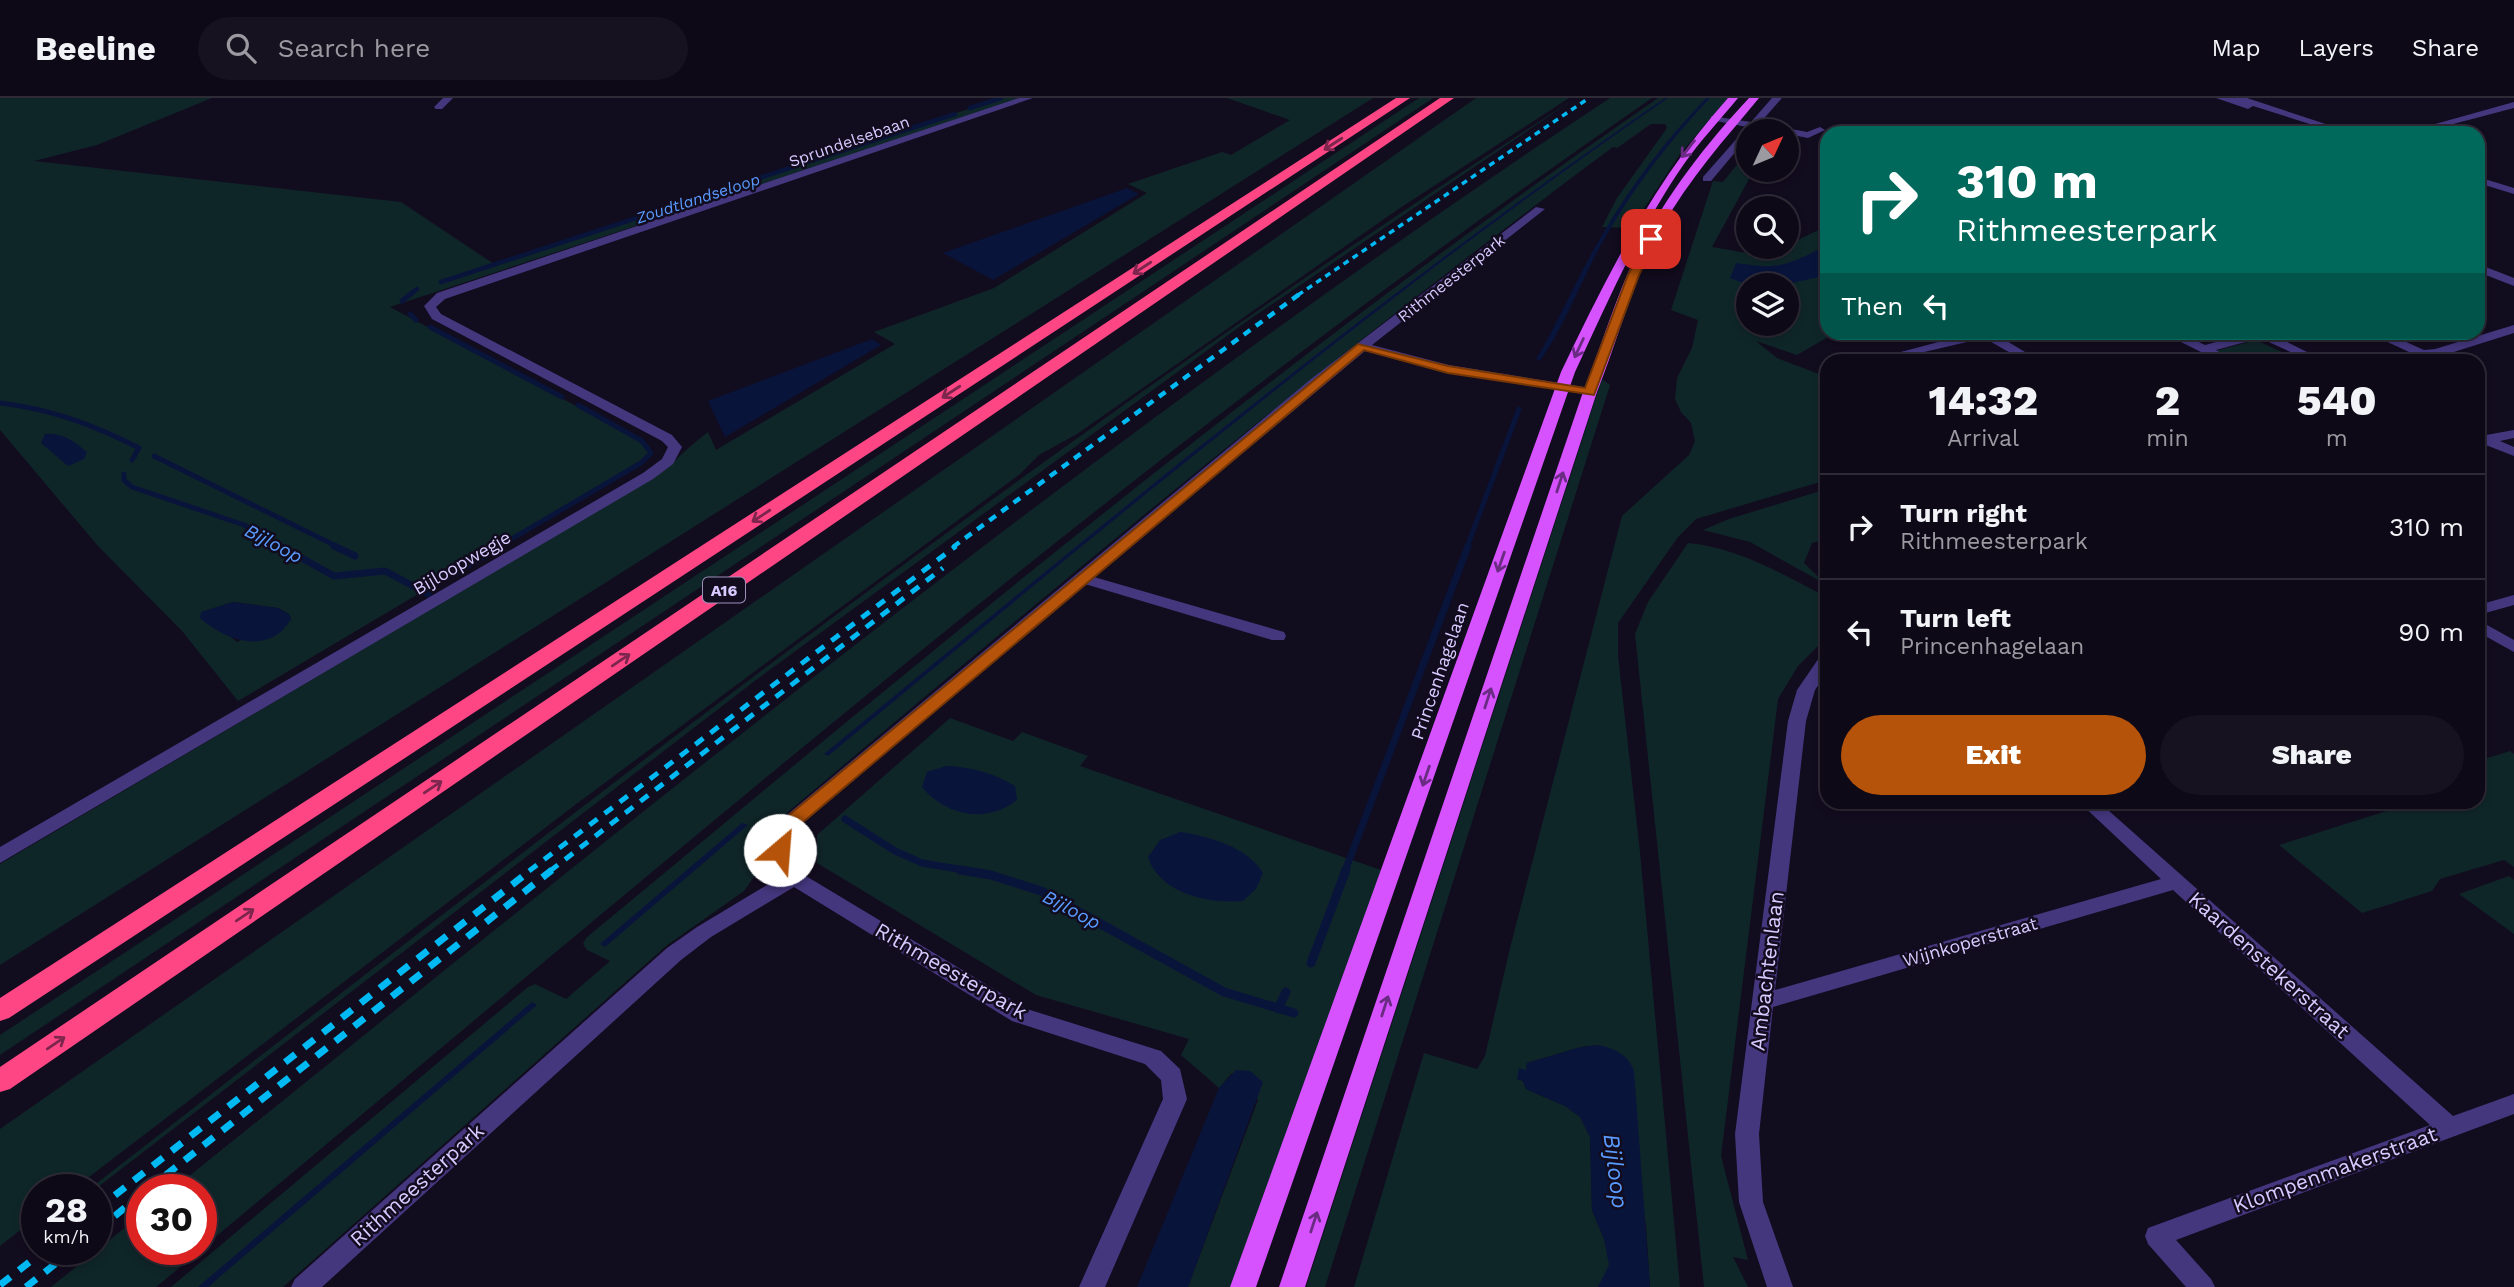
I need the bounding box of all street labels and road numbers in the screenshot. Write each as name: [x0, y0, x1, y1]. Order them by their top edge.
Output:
street label: Sprundelsebaan: [786, 112, 912, 171]
street label: Rithmeesterpark: [1394, 231, 1509, 326]
street label: Bijloopwegje: [409, 526, 514, 599]
road number: A16: [703, 578, 745, 603]
street label: Princenhagelaan: [1406, 599, 1473, 742]
street label: Kaardenstekerstraat: [2184, 886, 2355, 1044]
street label: Ambachtenlaan: [1744, 890, 1789, 1052]
street label: Wijnkoperstraat: [1900, 912, 2040, 971]
street label: Rithmeesterpark: [871, 917, 1032, 1024]
street label: Rithmeesterpark: [345, 1118, 489, 1251]
street label: Klompenmakerstraat: [2230, 1121, 2440, 1218]

